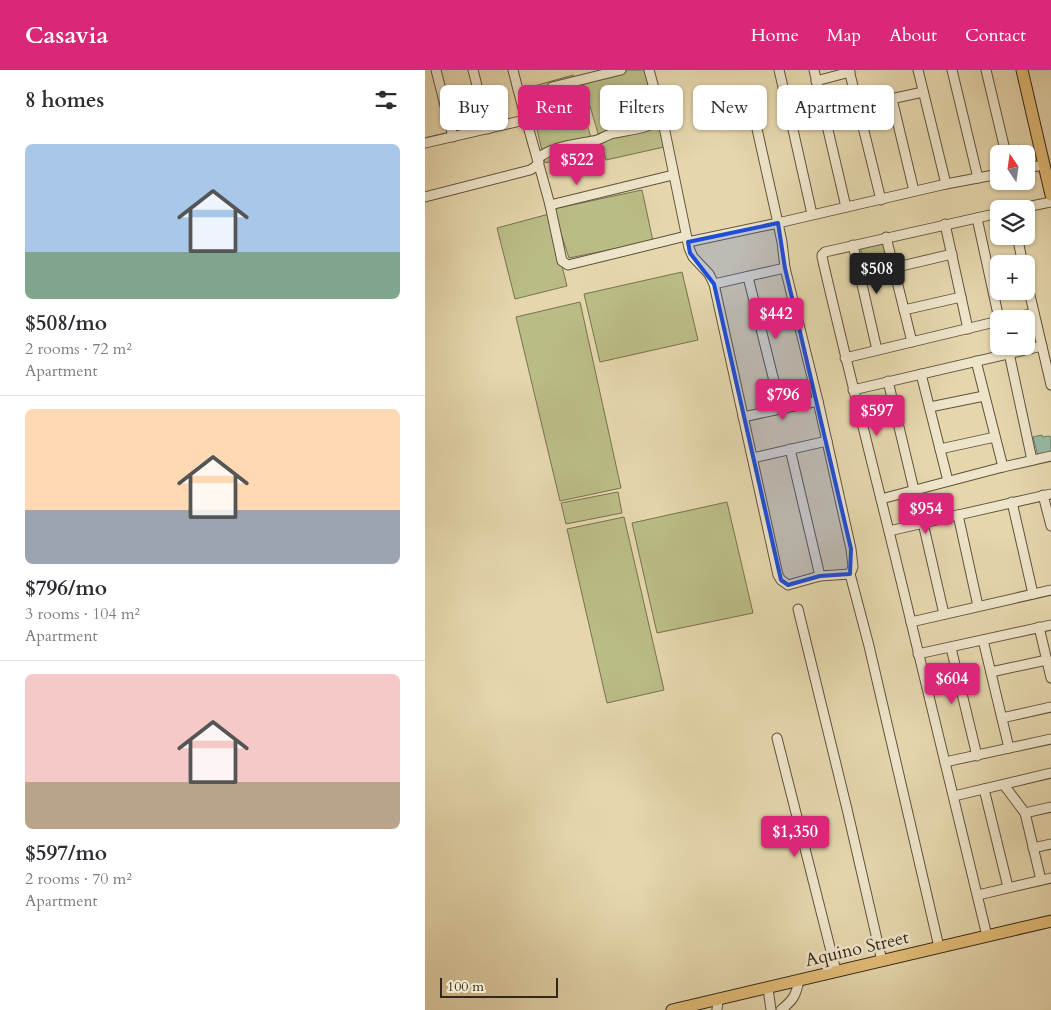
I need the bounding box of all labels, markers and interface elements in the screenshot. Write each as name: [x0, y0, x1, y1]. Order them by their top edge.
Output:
text: Casavia: [25, 19, 108, 52]
text: Home: [751, 23, 799, 48]
text: Map: [827, 23, 861, 48]
text: About: [889, 23, 937, 48]
text: Contact: [965, 23, 1026, 48]
chip: Buy: [440, 85, 508, 130]
chip: Rent: [518, 85, 590, 130]
chip: Filters: [600, 85, 683, 130]
chip: New: [693, 85, 767, 130]
chip: Apartment: [777, 85, 894, 130]
text: 8 homes: [25, 86, 104, 115]
icon: filters: [372, 86, 400, 114]
pin: $522: [547, 144, 607, 186]
north arrow: [990, 145, 1035, 190]
map controls: [990, 145, 1035, 355]
text: $522: [561, 149, 593, 171]
icon: home: [168, 176, 258, 266]
button: layers: [990, 200, 1035, 245]
pin: $508: [847, 252, 907, 295]
button: +: [990, 255, 1035, 300]
text: $508: [861, 258, 893, 280]
pin: $442: [746, 298, 806, 340]
text: $442: [760, 303, 792, 325]
text: $508/mo: [25, 309, 107, 338]
button: −: [990, 310, 1035, 355]
text: 2 rooms · 72 m²: [25, 338, 132, 360]
text: Apartment: [25, 360, 98, 382]
pin: $796: [753, 378, 813, 421]
text: $796: [767, 384, 799, 406]
pin: $597: [847, 394, 907, 437]
text: $597: [861, 400, 893, 422]
icon: home: [168, 442, 258, 532]
pin: $954: [896, 492, 956, 535]
text: $954: [910, 498, 942, 520]
text: $796/mo: [25, 574, 107, 603]
text: 3 rooms · 104 m²: [25, 603, 140, 625]
text: Apartment: [25, 625, 98, 647]
pin: $604: [922, 662, 982, 705]
text: $604: [936, 668, 968, 690]
icon: home: [168, 707, 258, 797]
pin: $1,350: [754, 816, 836, 858]
text: $1,350: [772, 821, 818, 843]
text: $597/mo: [25, 839, 107, 868]
text: 2 rooms · 70 m²: [25, 868, 132, 890]
text: Apartment: [25, 890, 98, 912]
street label: Aquino Street: [803, 925, 912, 973]
scale bar: [440, 975, 557, 998]
text: 100 m: [447, 977, 484, 996]

